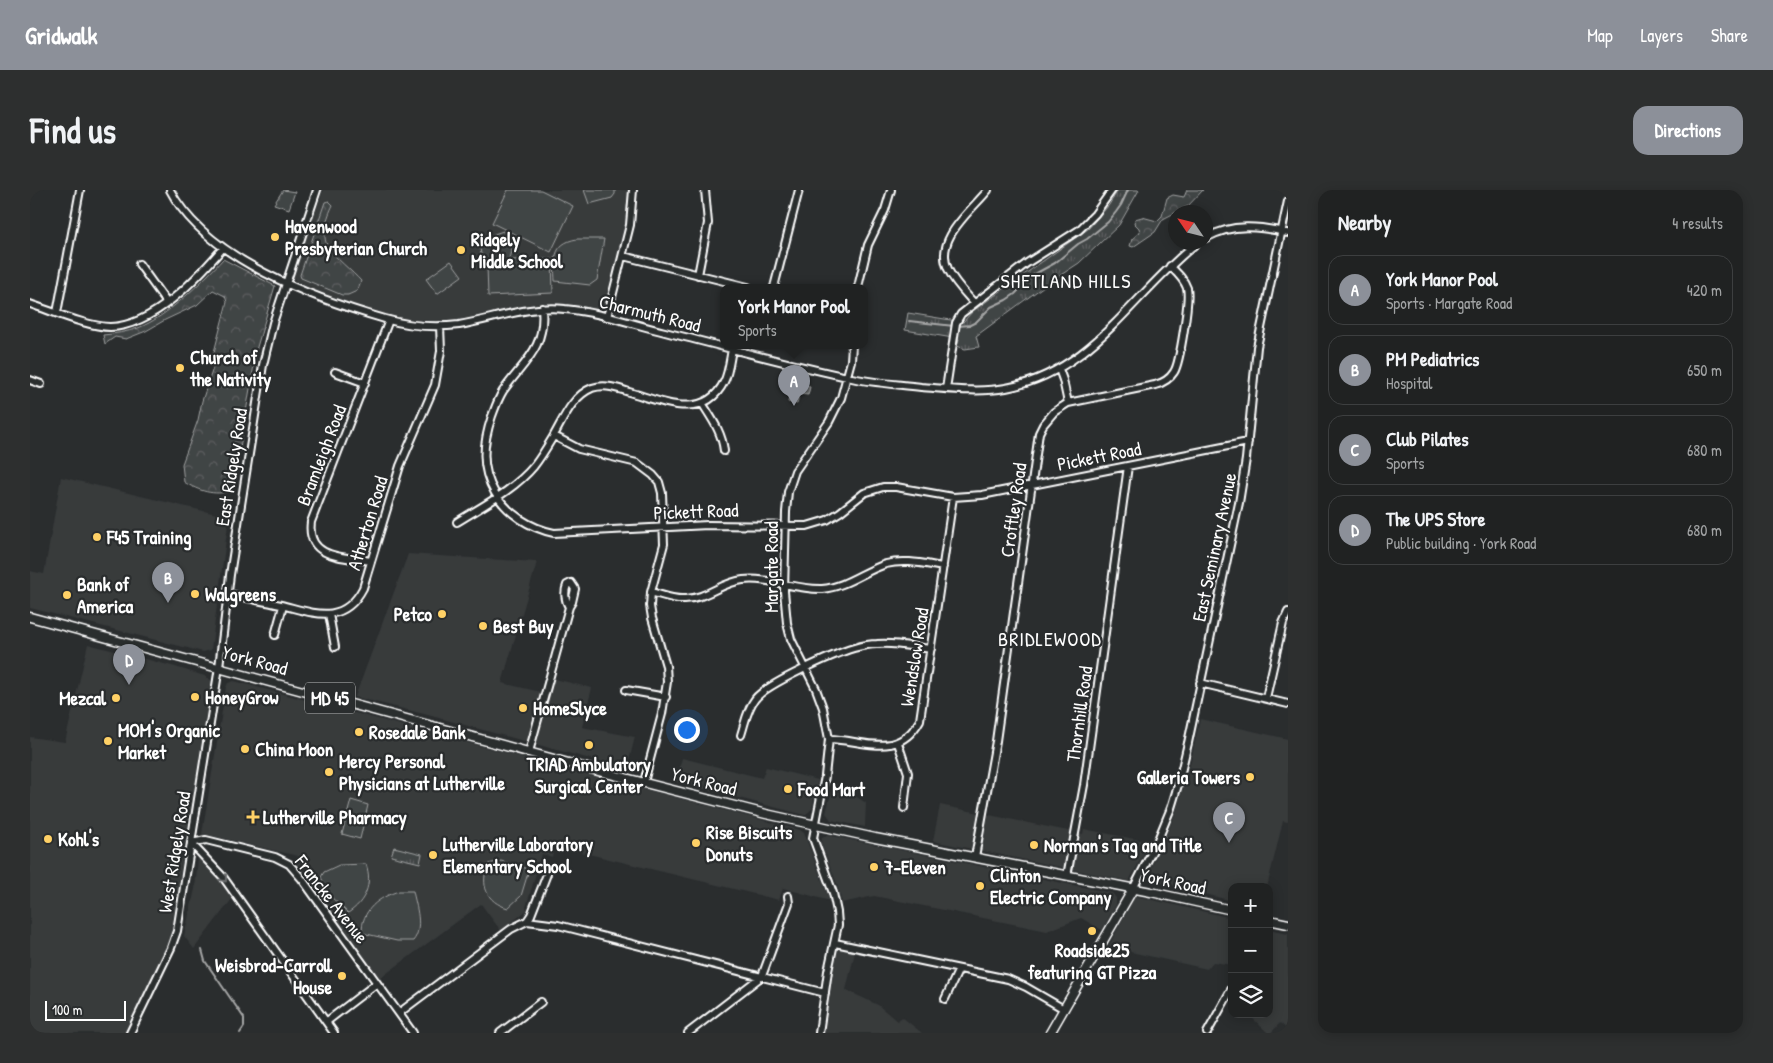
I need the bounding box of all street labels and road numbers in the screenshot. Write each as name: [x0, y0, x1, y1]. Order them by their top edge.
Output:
street label: Charmuth Road: [597, 288, 704, 338]
street label: Bramleigh Road: [290, 400, 352, 509]
street label: East Ridgely Road: [209, 406, 253, 528]
street label: Pickett Road: [1055, 435, 1144, 477]
street label: Croftley Road: [994, 461, 1033, 559]
street label: East Seminary Avenue: [1186, 470, 1243, 624]
street label: Atherton Road: [340, 472, 394, 573]
street label: Pickett Road: [653, 497, 739, 525]
street label: Margate Road: [758, 521, 784, 613]
street label: Wendslow Road: [893, 605, 935, 708]
street label: York Road: [219, 639, 291, 681]
street label: Thornhill Road: [1059, 664, 1099, 764]
road number: MD 45: [305, 682, 355, 714]
street label: York Road: [668, 760, 740, 802]
street label: West Ridgely Road: [152, 789, 197, 914]
street label: Francke Avenue: [289, 848, 375, 949]
street label: York Road: [1138, 861, 1209, 901]

